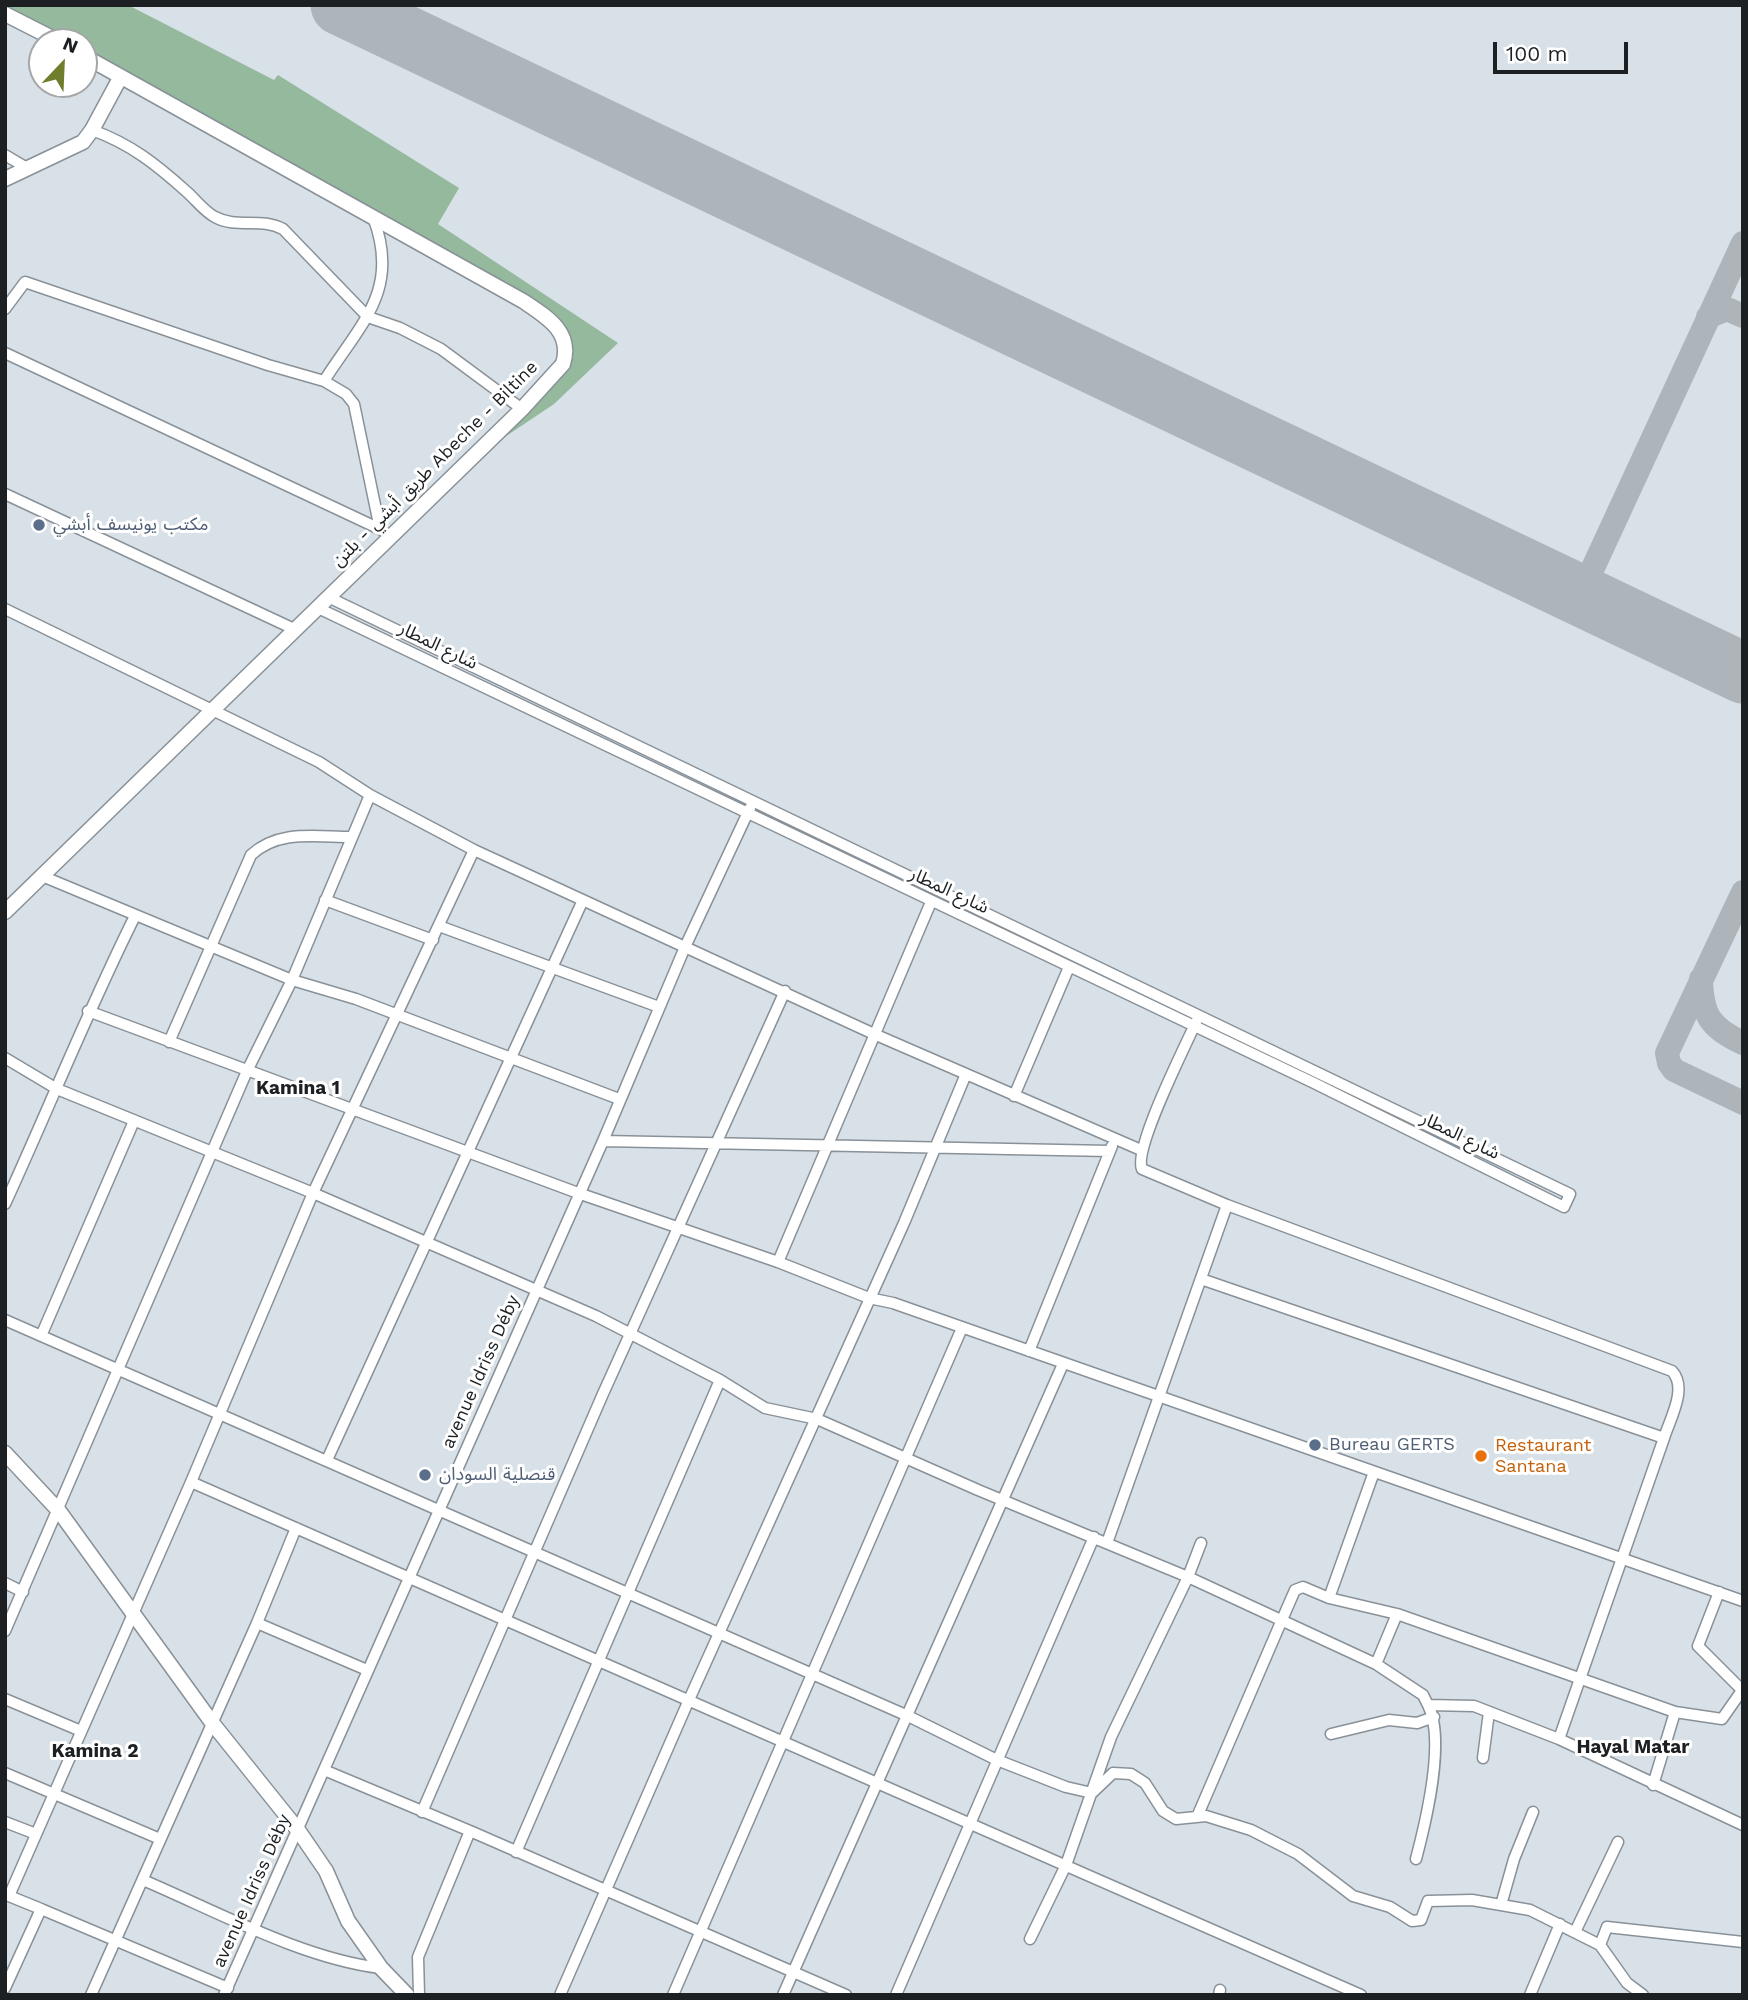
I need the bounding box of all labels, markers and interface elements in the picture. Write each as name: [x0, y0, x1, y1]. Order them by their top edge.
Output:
north arrow: [28, 28, 98, 98]
scale bar: [1496, 28, 1631, 72]
text: N: [60, 32, 82, 58]
text: 100 m: [1506, 41, 1568, 66]
street label: طريق أبشي - بلتن Abeche - Biltine: [328, 357, 542, 571]
place label: مكتب يونيسف أبشي: [53, 514, 208, 536]
marker: مكتب يونيسف أبشي: [31, 517, 47, 533]
street label: شارع المطار: [395, 618, 481, 674]
street label: شارع المطار: [906, 863, 992, 919]
district label: Kamina 1: [256, 1077, 340, 1099]
street label: شارع المطار: [1417, 1108, 1503, 1164]
street label: avenue Idriss Déby: [437, 1292, 525, 1452]
place label: Bureau GERTS: [1329, 1434, 1455, 1456]
place label: Restaurant Santana: [1495, 1435, 1591, 1478]
marker: Bureau GERTS: [1307, 1437, 1323, 1453]
marker: Restaurant Santana: [1473, 1448, 1489, 1464]
place label: قنصلية السودان: [439, 1464, 555, 1486]
marker: قنصلية السودان: [417, 1467, 433, 1483]
district label: Hayal Matar: [1576, 1736, 1690, 1758]
district label: Kamina 2: [51, 1740, 139, 1762]
street label: avenue Idriss Déby: [208, 1811, 296, 1971]

